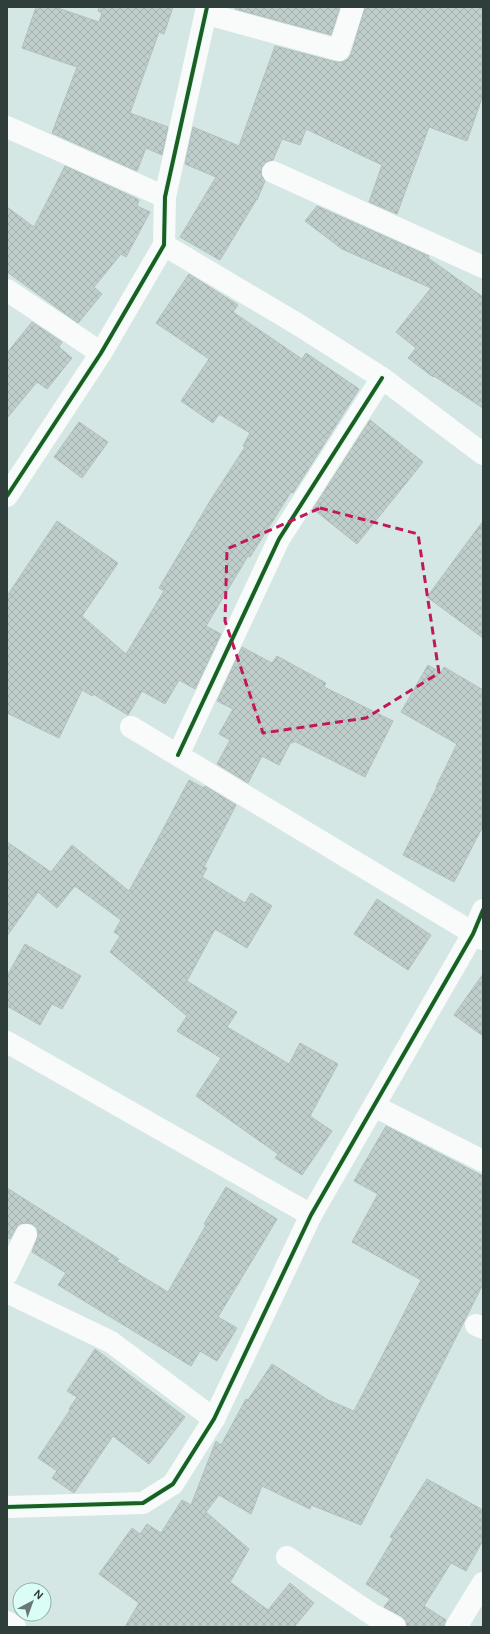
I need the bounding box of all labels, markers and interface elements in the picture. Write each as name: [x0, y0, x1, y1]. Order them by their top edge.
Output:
north arrow: [12, 1582, 52, 1622]
text: N: [31, 1587, 46, 1602]

